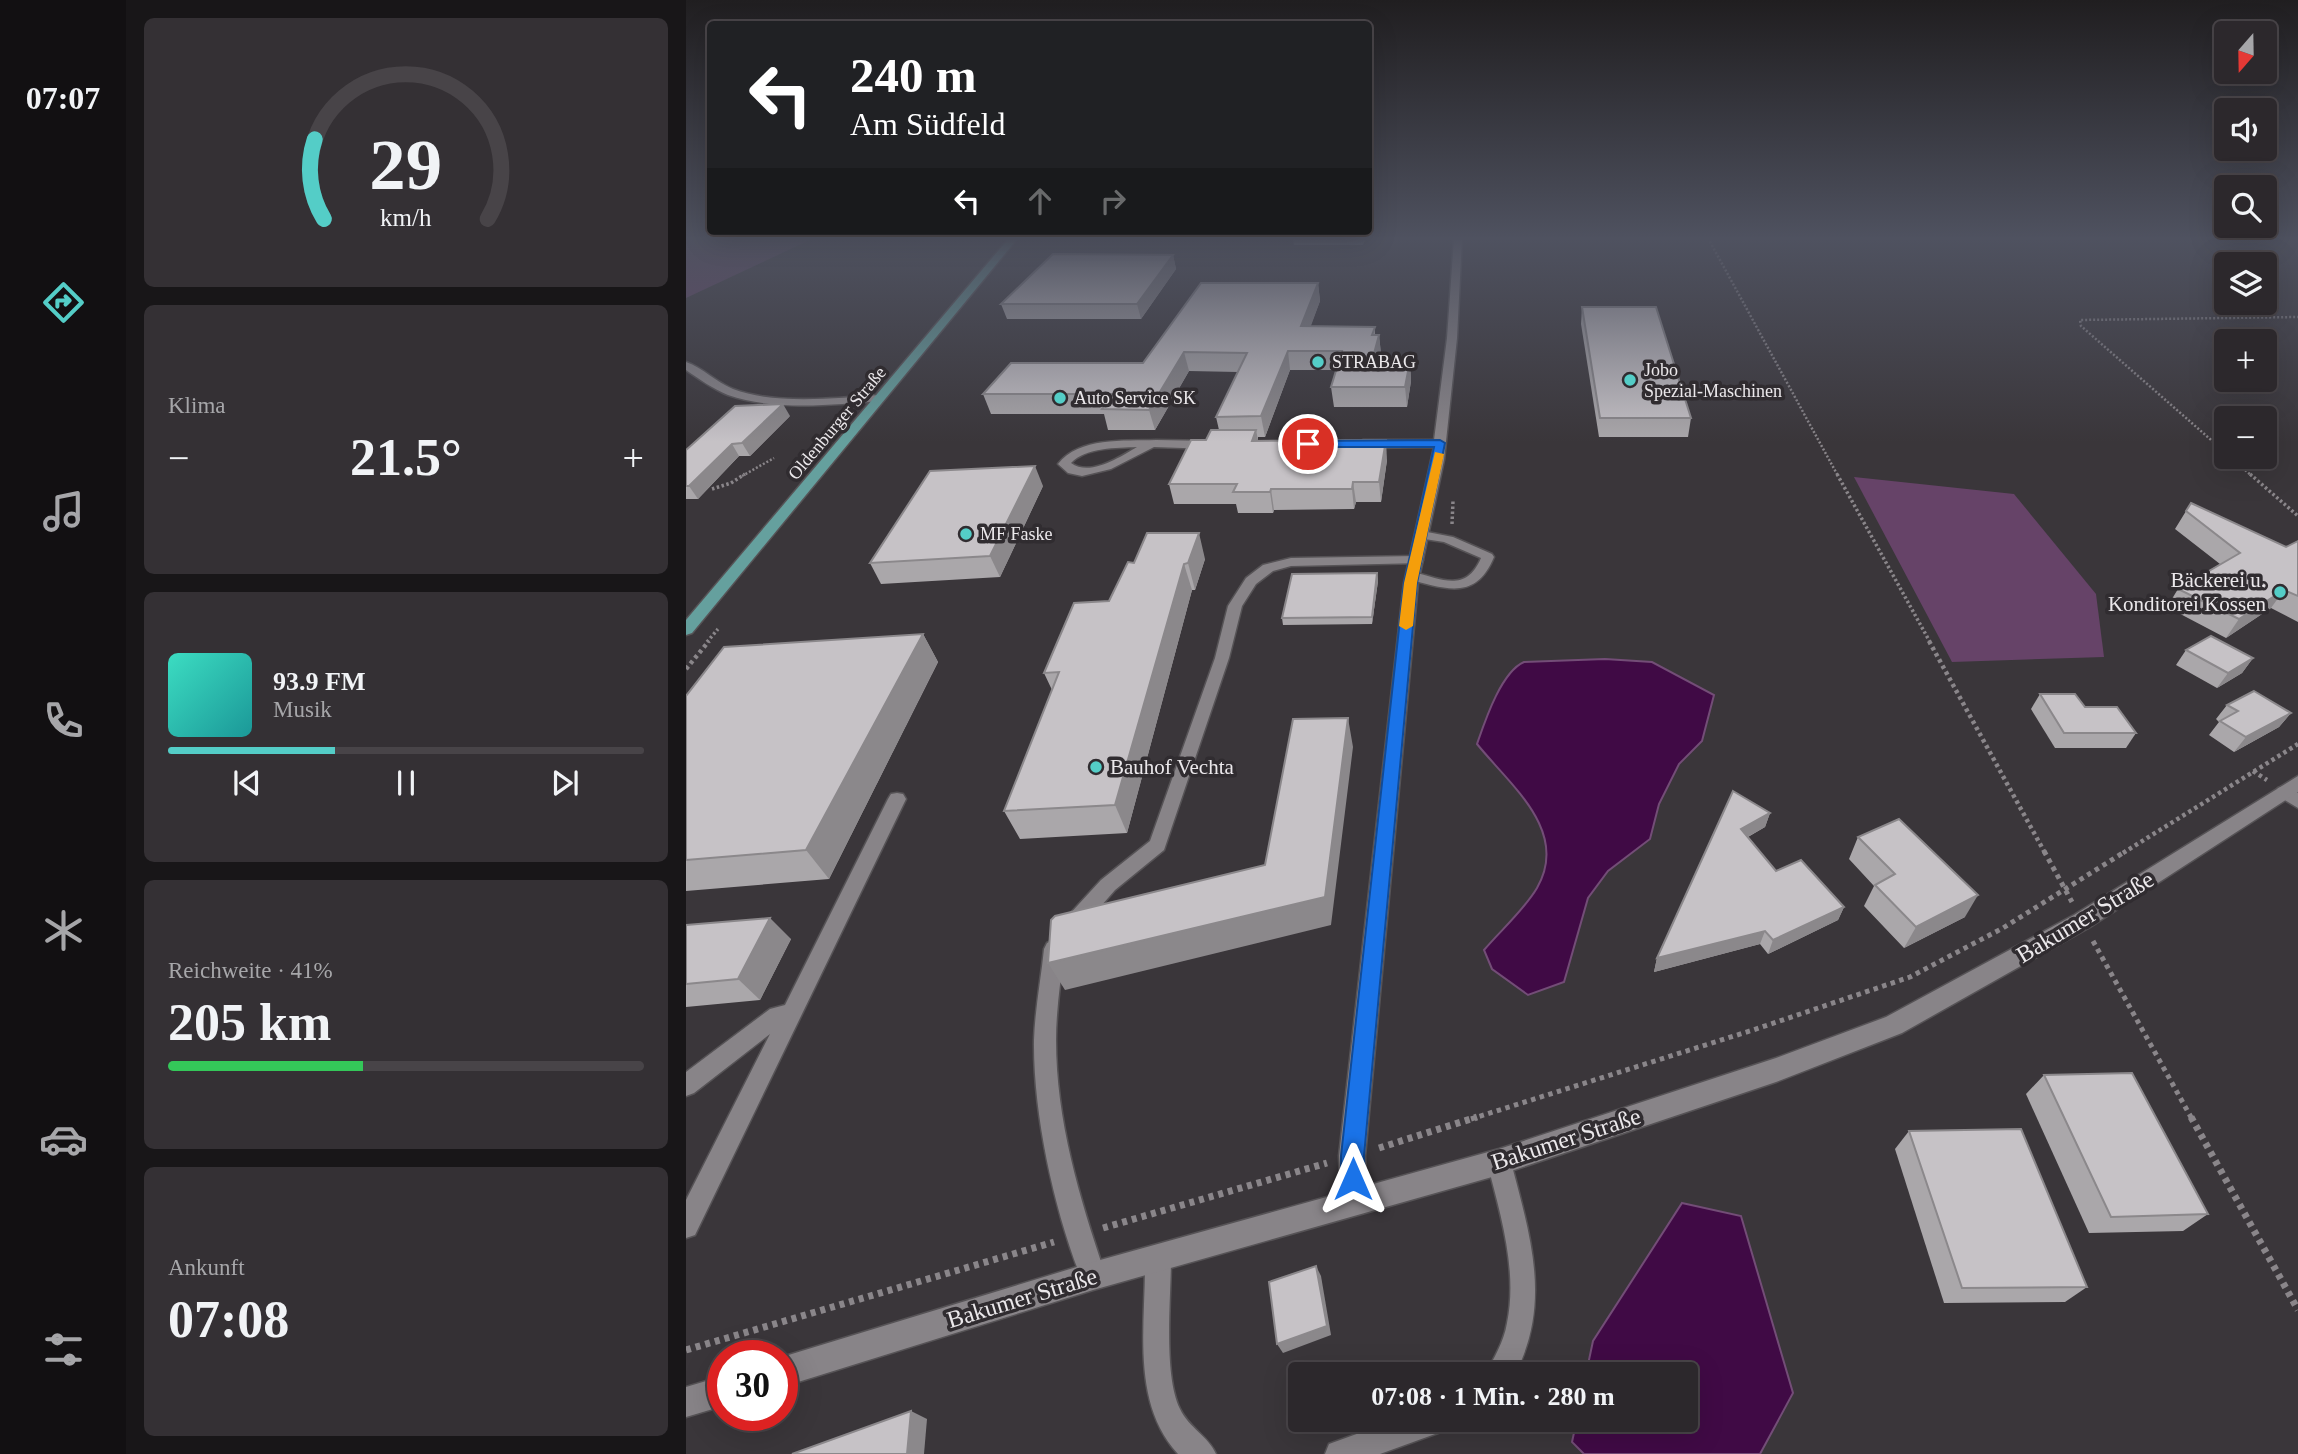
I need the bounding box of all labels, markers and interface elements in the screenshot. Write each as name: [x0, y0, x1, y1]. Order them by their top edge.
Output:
north arrow: [2214, 21, 2277, 84]
map controls: [2214, 21, 2277, 469]
text: 240 m: [850, 48, 977, 103]
icon: left: [735, 49, 826, 140]
text: 07:07: [26, 80, 100, 116]
button: sound: [2214, 98, 2277, 161]
text: Am Südfeld: [850, 106, 1006, 142]
text: 29: [370, 124, 442, 205]
button: search: [2214, 175, 2277, 238]
icon: left: [948, 182, 986, 220]
icon: ahead: [1021, 182, 1059, 220]
icon: right: [1094, 182, 1132, 220]
text: km/h: [380, 203, 432, 230]
button: layers: [2214, 252, 2277, 315]
icon: directions: [39, 278, 88, 327]
button: +: [2214, 329, 2277, 392]
place label: STRABAG: [1332, 352, 1416, 372]
marker: STRABAG: [1310, 354, 1326, 370]
place label: Jobo Spezial-Maschinen: [1644, 360, 1782, 401]
street label: Oldenburger Straße: [784, 363, 890, 483]
marker: Jobo Spezial-Maschinen: [1622, 372, 1638, 388]
place label: Auto Service SK: [1074, 388, 1196, 408]
marker: Auto Service SK: [1052, 390, 1068, 406]
text: Klima: [168, 393, 226, 418]
button: −: [2214, 406, 2277, 469]
pin: [1278, 414, 1338, 474]
icon: arrive: [1289, 425, 1327, 463]
text: 21.5°: [350, 429, 462, 486]
text: −: [168, 437, 189, 479]
text: +: [623, 437, 644, 479]
icon: music: [39, 487, 88, 536]
place label: MF Faske: [980, 524, 1053, 544]
marker: MF Faske: [958, 526, 974, 542]
place label: Bäckerei u. Konditorei Kossen: [2108, 568, 2266, 616]
marker: Bäckerei u. Konditorei Kossen: [2272, 584, 2288, 600]
text: 93.9 FM: [273, 667, 365, 696]
icon: phone: [39, 696, 88, 745]
text: Musik: [273, 697, 332, 722]
place label: Bauhof Vechta: [1110, 755, 1235, 779]
marker: Bauhof Vechta: [1088, 759, 1104, 775]
icon: previous: [228, 764, 266, 802]
icon: pause: [387, 764, 425, 802]
icon: next: [546, 764, 584, 802]
street label: Bakumer Straße: [2012, 866, 2158, 968]
icon: climate: [39, 906, 88, 955]
text: Reichweite · 41%: [168, 958, 333, 983]
text: 205 km: [168, 994, 331, 1051]
street label: Bakumer Straße: [1488, 1103, 1644, 1175]
icon: car: [39, 1115, 88, 1164]
position arrow: [1316, 1142, 1390, 1216]
text: Ankunft: [168, 1255, 245, 1280]
street label: Bakumer Straße: [944, 1263, 1100, 1333]
text: 07:08: [168, 1291, 289, 1348]
icon: filters: [39, 1325, 88, 1374]
speed limit sign: 30: [707, 1340, 798, 1431]
text: 07:08 · 1 Min. · 280 m: [1371, 1382, 1615, 1411]

